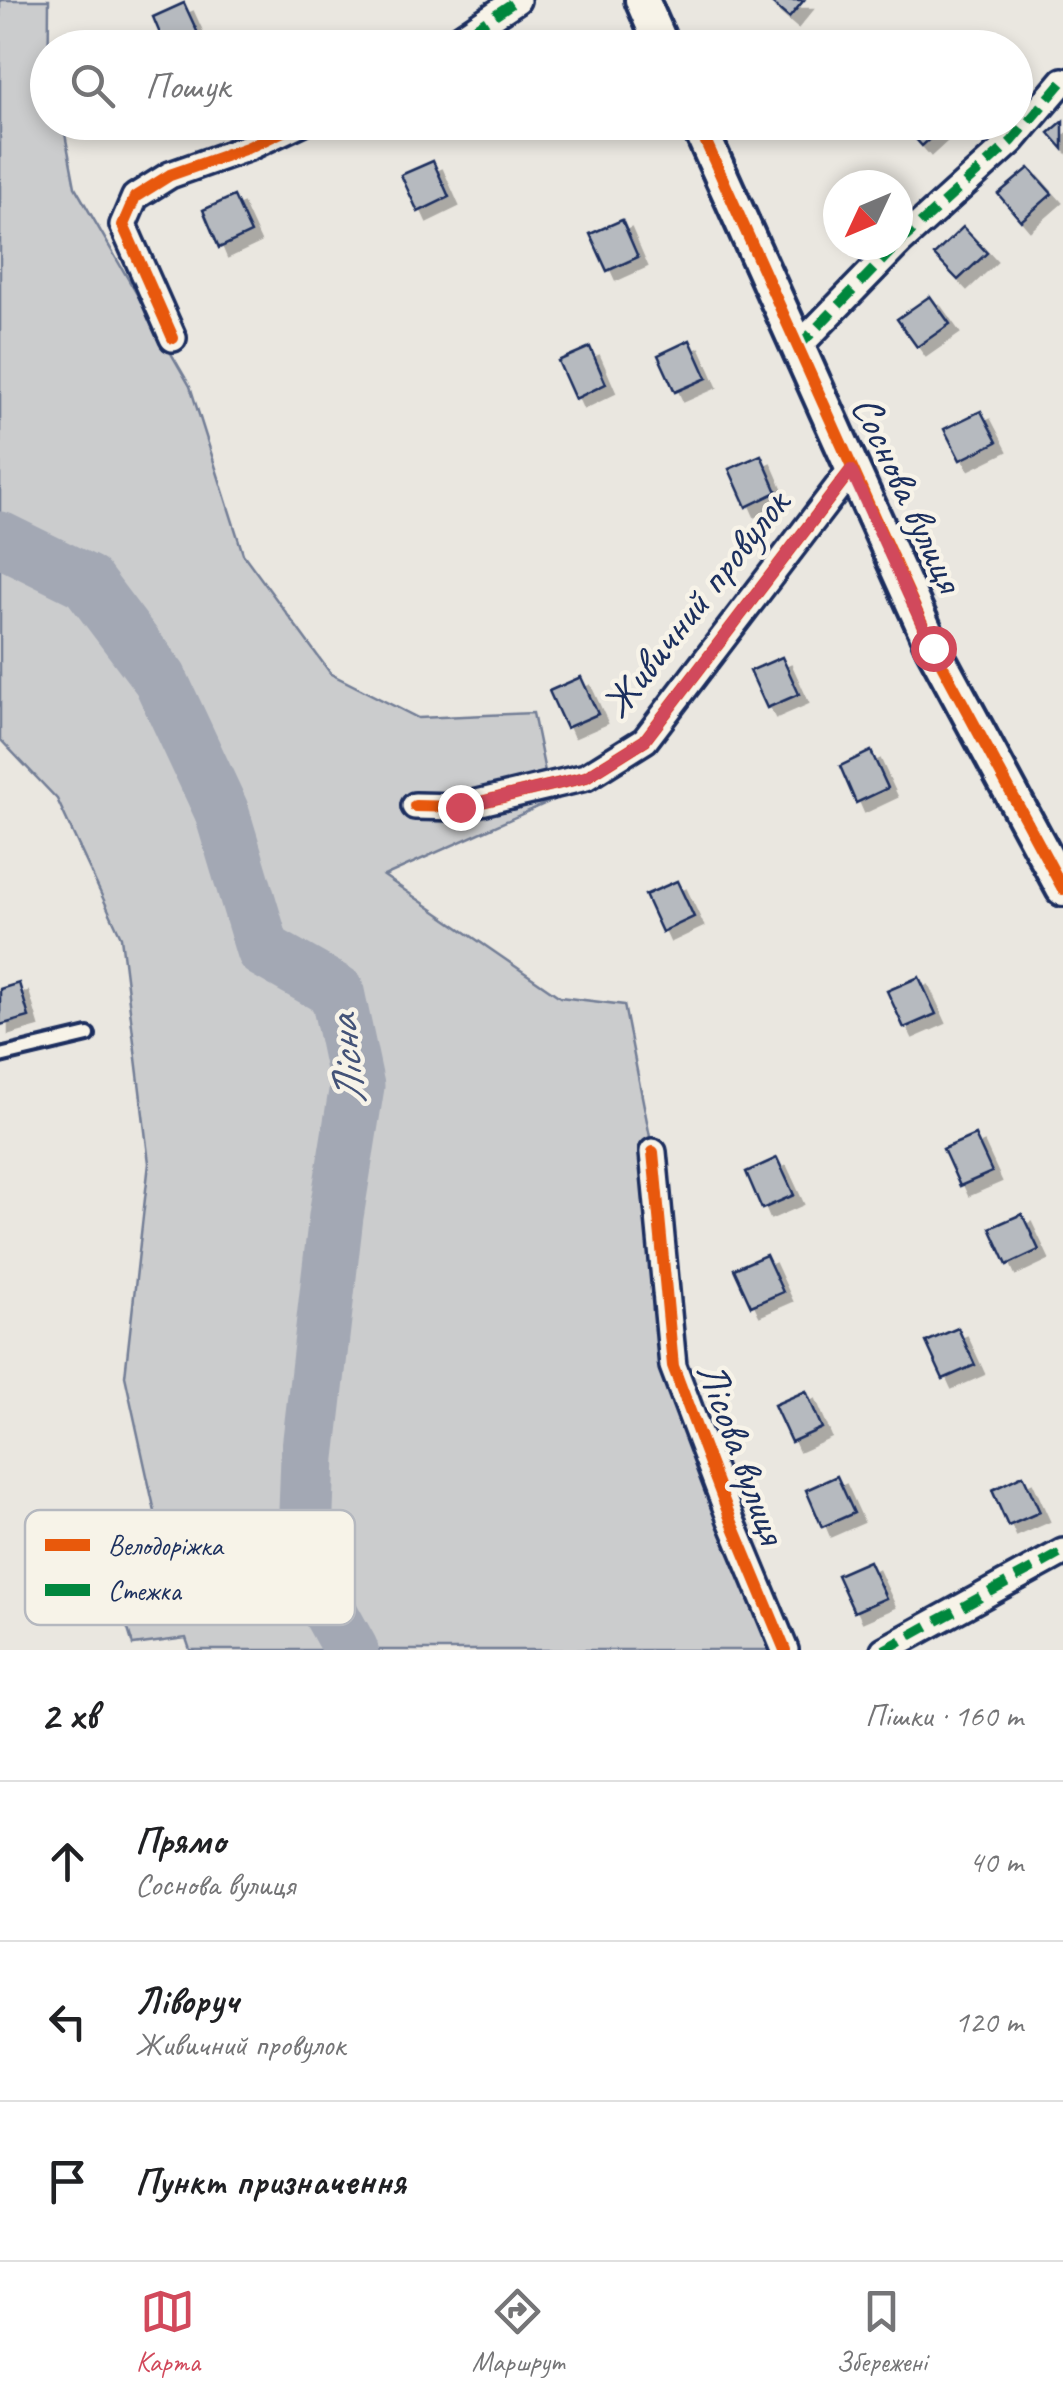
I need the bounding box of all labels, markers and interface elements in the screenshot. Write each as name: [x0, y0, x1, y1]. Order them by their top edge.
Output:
search box: [30, 30, 1033, 140]
icon: search: [65, 58, 120, 113]
text: Пошук: [145, 62, 230, 109]
north arrow: [823, 170, 913, 260]
street label: Соснова вулиця: [839, 387, 977, 602]
street label: Живичний провулок: [589, 476, 803, 729]
route start: [911, 626, 957, 672]
route end: [438, 785, 484, 831]
water label: Лісна: [313, 1009, 380, 1108]
street label: Лісова вулиця: [684, 1355, 800, 1553]
legend: [25, 1510, 355, 1625]
text: Велодоріжка: [108, 1528, 225, 1563]
text: Стежка: [108, 1573, 182, 1608]
text: 2 хв: [40, 1689, 97, 1742]
text: Пішки · 160 m: [865, 1695, 1023, 1736]
text: Прямо: [135, 1817, 225, 1864]
icon: ahead: [40, 1834, 95, 1889]
text: 40 m: [969, 1841, 1023, 1882]
text: Соснова вулиця: [135, 1864, 295, 1905]
text: Ліворуч: [135, 1977, 238, 2024]
icon: left: [40, 1994, 95, 2049]
text: 120 m: [954, 2001, 1023, 2042]
text: Живичний провулок: [135, 2024, 345, 2065]
icon: arrive: [40, 2154, 95, 2209]
text: Пункт призначення: [135, 2158, 406, 2205]
tab: Карта: [136, 2284, 200, 2379]
tab: Маршрут: [472, 2284, 564, 2379]
tab: Збережені: [836, 2284, 927, 2379]

